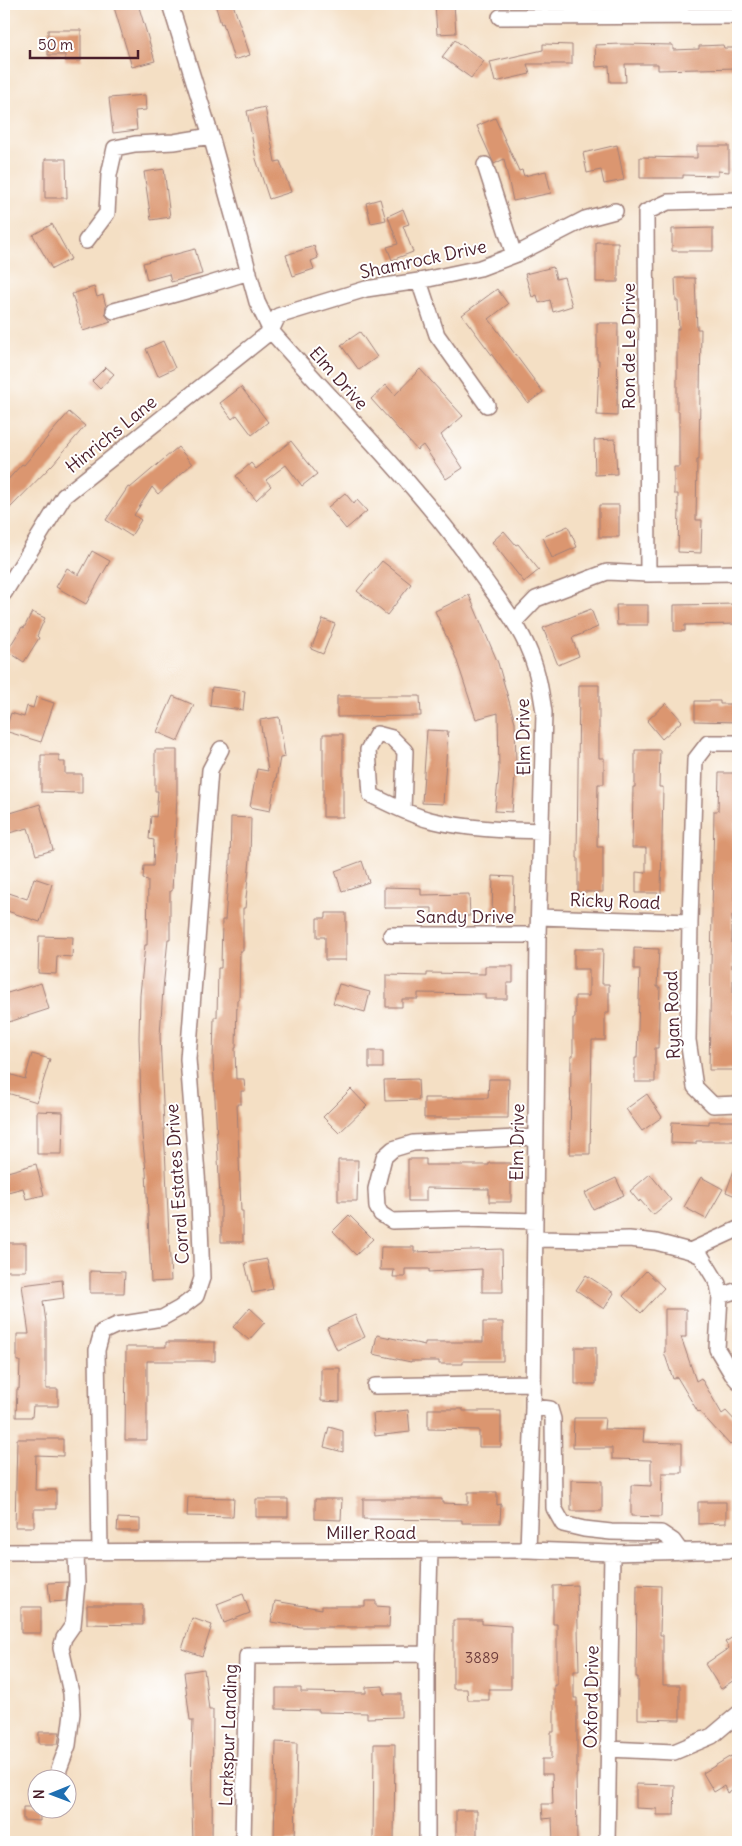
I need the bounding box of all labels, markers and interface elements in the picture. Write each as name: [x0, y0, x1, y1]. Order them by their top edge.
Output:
scale bar: [30, 28, 138, 60]
text: 50 m: [38, 35, 73, 54]
street label: Shamrock Drive: [358, 234, 488, 284]
street label: Ron de Le Drive: [617, 283, 640, 409]
street label: Elm Drive: [305, 342, 373, 414]
street label: Hinrichs Lane: [61, 390, 161, 478]
street label: Elm Drive: [511, 698, 535, 776]
street label: Ricky Road: [569, 888, 661, 914]
street label: Sandy Drive: [416, 905, 514, 928]
street label: Ryan Road: [659, 970, 685, 1060]
street label: Corral Estates Drive: [160, 1103, 194, 1265]
street label: Elm Drive: [505, 1103, 529, 1181]
street label: Miller Road: [326, 1521, 416, 1544]
street label: Oxford Drive: [579, 1645, 603, 1749]
house number: 3889: [465, 1648, 499, 1667]
street label: Larkspur Landing: [214, 1663, 242, 1807]
north arrow: [28, 1768, 78, 1818]
text: N: [30, 1789, 48, 1799]

